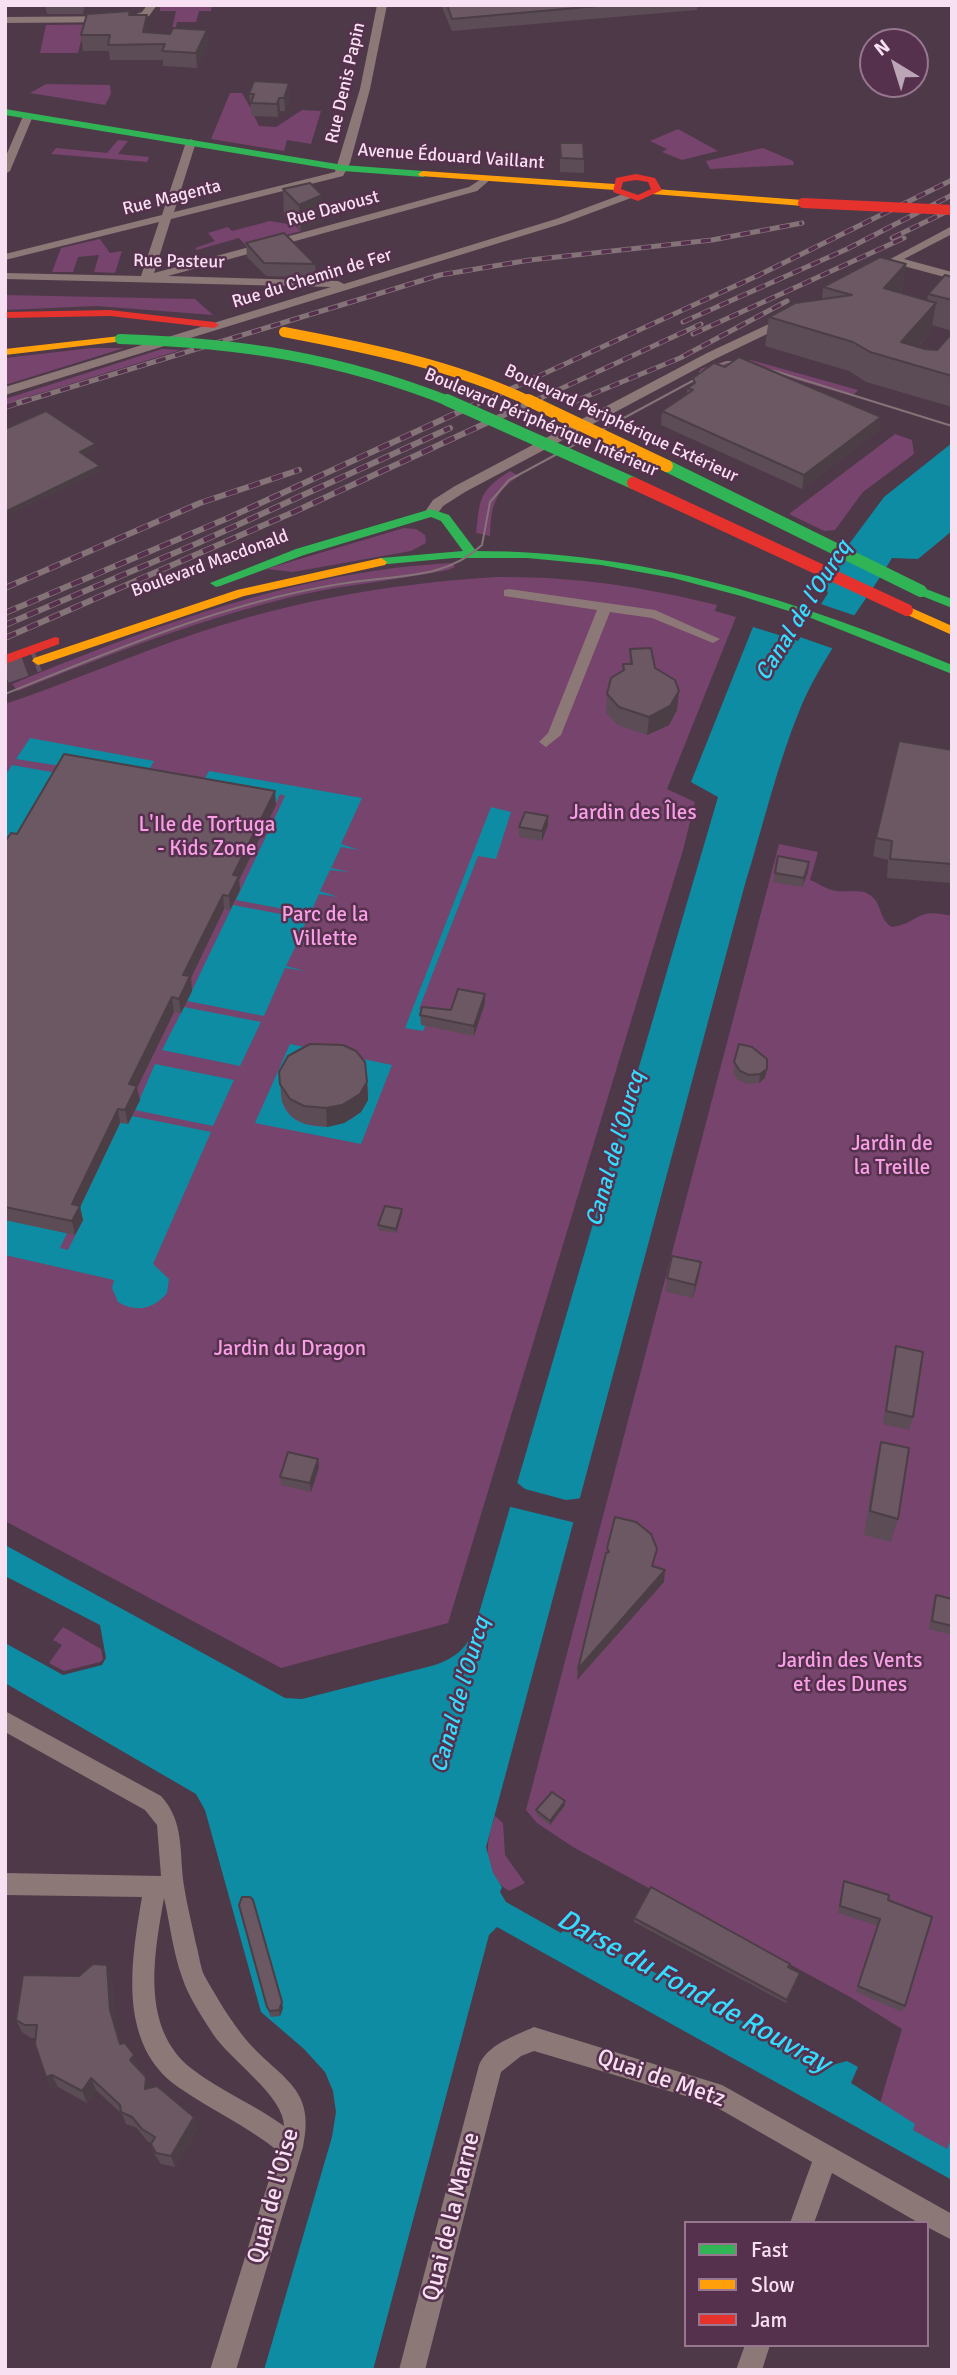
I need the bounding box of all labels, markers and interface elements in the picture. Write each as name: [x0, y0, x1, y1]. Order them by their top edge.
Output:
street label: Rue Denis Papin: [322, 20, 370, 146]
north arrow: [859, 28, 929, 98]
text: N: [870, 35, 895, 62]
street label: Avenue Édouard Vaillant: [357, 140, 545, 174]
street label: Rue Magenta: [121, 175, 223, 221]
street label: Rue Davoust: [284, 186, 382, 232]
street label: Rue du Chemin de Fer: [229, 244, 395, 314]
street label: Rue Pasteur: [133, 250, 225, 274]
street label: Boulevard Périphérique Extérieur: [501, 360, 741, 488]
street label: Boulevard Périphérique Intérieur: [421, 364, 661, 482]
street label: Boulevard Macdonald: [128, 525, 292, 603]
water label: Canal de l'Ourcq: [750, 536, 858, 686]
park label: Jardin des Îles: [569, 800, 697, 826]
park label: L'Ile de Tortuga - Kids Zone: [139, 812, 275, 862]
park label: Parc de la Villette: [281, 902, 369, 952]
water label: Canal de l'Ourcq: [581, 1068, 651, 1230]
park label: Jardin de la Treille: [851, 1131, 933, 1181]
park label: Jardin du Dragon: [214, 1336, 366, 1362]
water label: Canal de l'Ourcq: [426, 1614, 496, 1776]
park label: Jardin des Vents et des Dunes: [778, 1648, 922, 1698]
water label: Darse du Fond de Rouvray: [551, 1903, 835, 2081]
street label: Quai de Metz: [593, 2044, 729, 2114]
street label: Quai de l'Oise: [242, 2125, 306, 2267]
street label: Quai de la Marne: [417, 2130, 487, 2304]
legend: [684, 2221, 929, 2347]
text: Fast: [751, 2237, 788, 2263]
text: Slow: [751, 2272, 795, 2298]
text: Jam: [751, 2307, 787, 2333]

